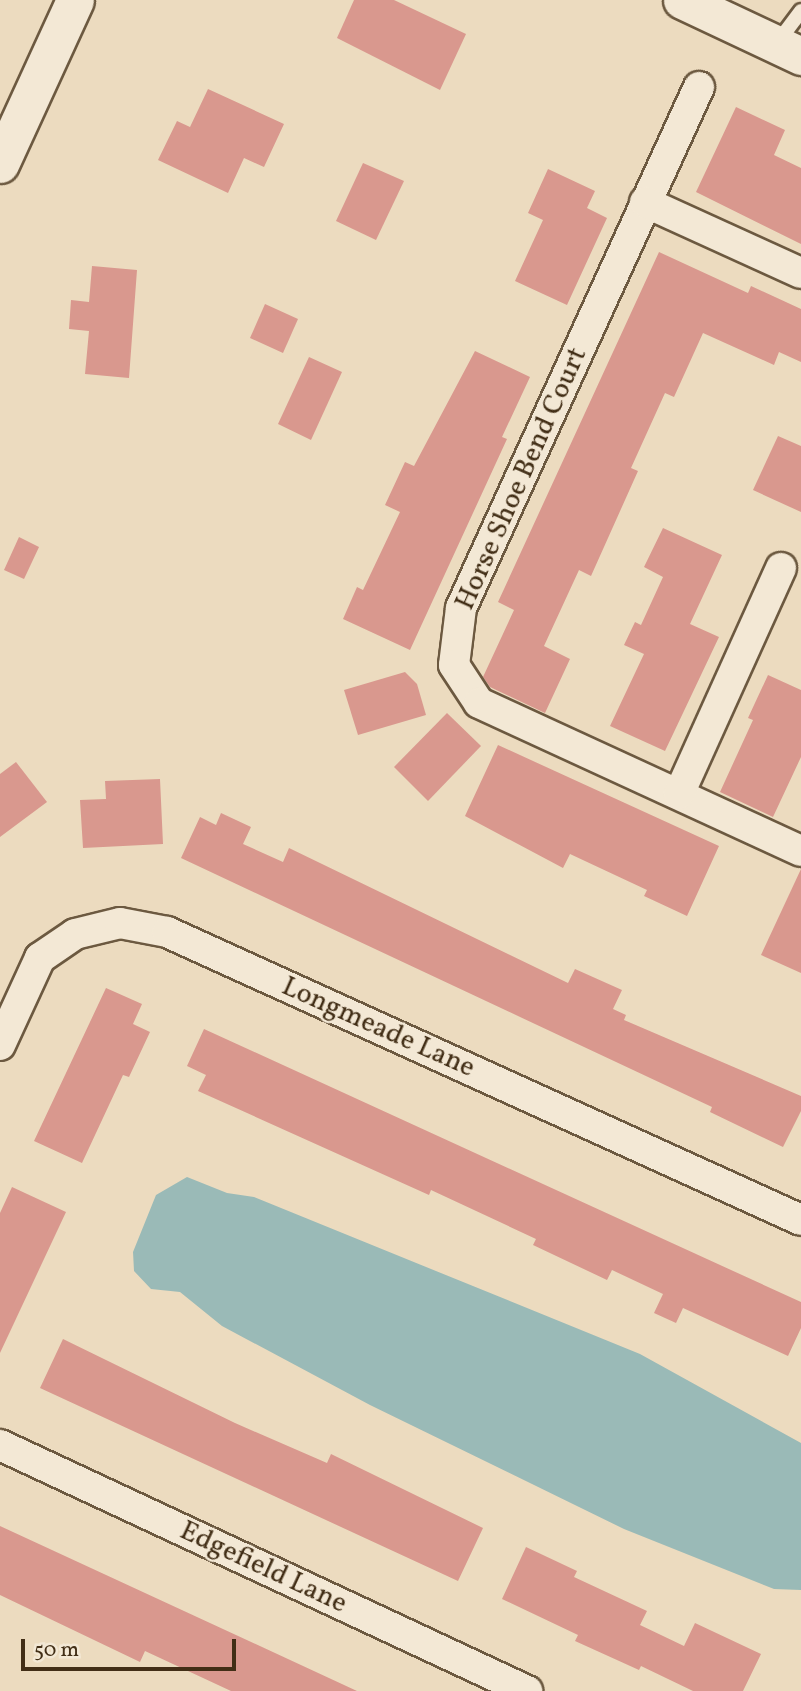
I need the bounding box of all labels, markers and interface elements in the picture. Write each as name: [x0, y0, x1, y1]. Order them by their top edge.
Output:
street label: Horse Shoe Bend Court: [449, 343, 595, 615]
street label: Longmeade Lane: [276, 970, 480, 1086]
street label: Edgefield Lane: [174, 1515, 352, 1621]
scale bar: [24, 1624, 240, 1668]
text: 50 m: [34, 1636, 79, 1665]

